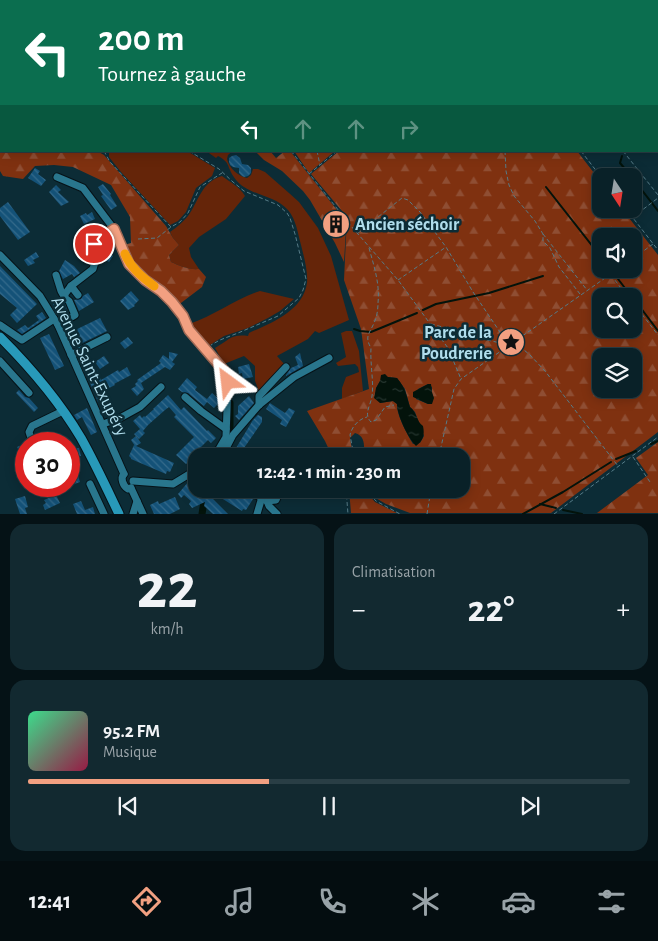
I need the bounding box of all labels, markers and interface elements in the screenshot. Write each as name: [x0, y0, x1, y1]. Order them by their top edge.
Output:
icon: left: [15, 20, 80, 85]
text: 200 m: [98, 22, 185, 57]
text: Tournez à gauche: [98, 63, 246, 85]
icon: left: [236, 115, 264, 143]
icon: ahead: [289, 115, 317, 143]
icon: ahead: [342, 115, 370, 143]
icon: right: [395, 115, 423, 143]
north arrow: [592, 168, 642, 218]
map controls: [592, 168, 642, 398]
building icon: Ancien séchoir: [321, 209, 351, 239]
place label: Ancien séchoir: [355, 216, 460, 234]
pin: [73, 223, 115, 265]
button: sound: [592, 228, 642, 278]
icon: arrive: [80, 230, 108, 258]
button: search: [592, 288, 642, 338]
street label: Avenue Saint-Exupéry: [48, 294, 131, 439]
place label: Parc de la Poudrerie: [421, 324, 492, 363]
place icon: Parc de la Poudrerie: [496, 327, 526, 357]
button: layers: [592, 348, 642, 398]
position arrow: [201, 355, 253, 407]
speed limit sign: 30: [15, 432, 80, 497]
text: 12:42 · 1 min · 230 m: [257, 463, 401, 482]
text: 22: [136, 555, 198, 620]
text: Climatisation: [352, 564, 436, 580]
text: 22°: [468, 591, 514, 629]
text: −: [352, 596, 365, 624]
text: +: [617, 596, 630, 624]
text: km/h: [150, 621, 184, 637]
text: 95.2 FM: [103, 722, 160, 741]
text: Musique: [103, 744, 157, 760]
icon: previous: [114, 792, 142, 820]
icon: pause: [315, 792, 343, 820]
icon: next: [516, 792, 544, 820]
icon: directions: [129, 884, 164, 919]
icon: music: [222, 884, 257, 919]
icon: phone: [315, 884, 350, 919]
icon: climate: [408, 884, 443, 919]
icon: car: [501, 884, 536, 919]
icon: filters: [594, 884, 629, 919]
text: 12:41: [29, 890, 71, 912]

